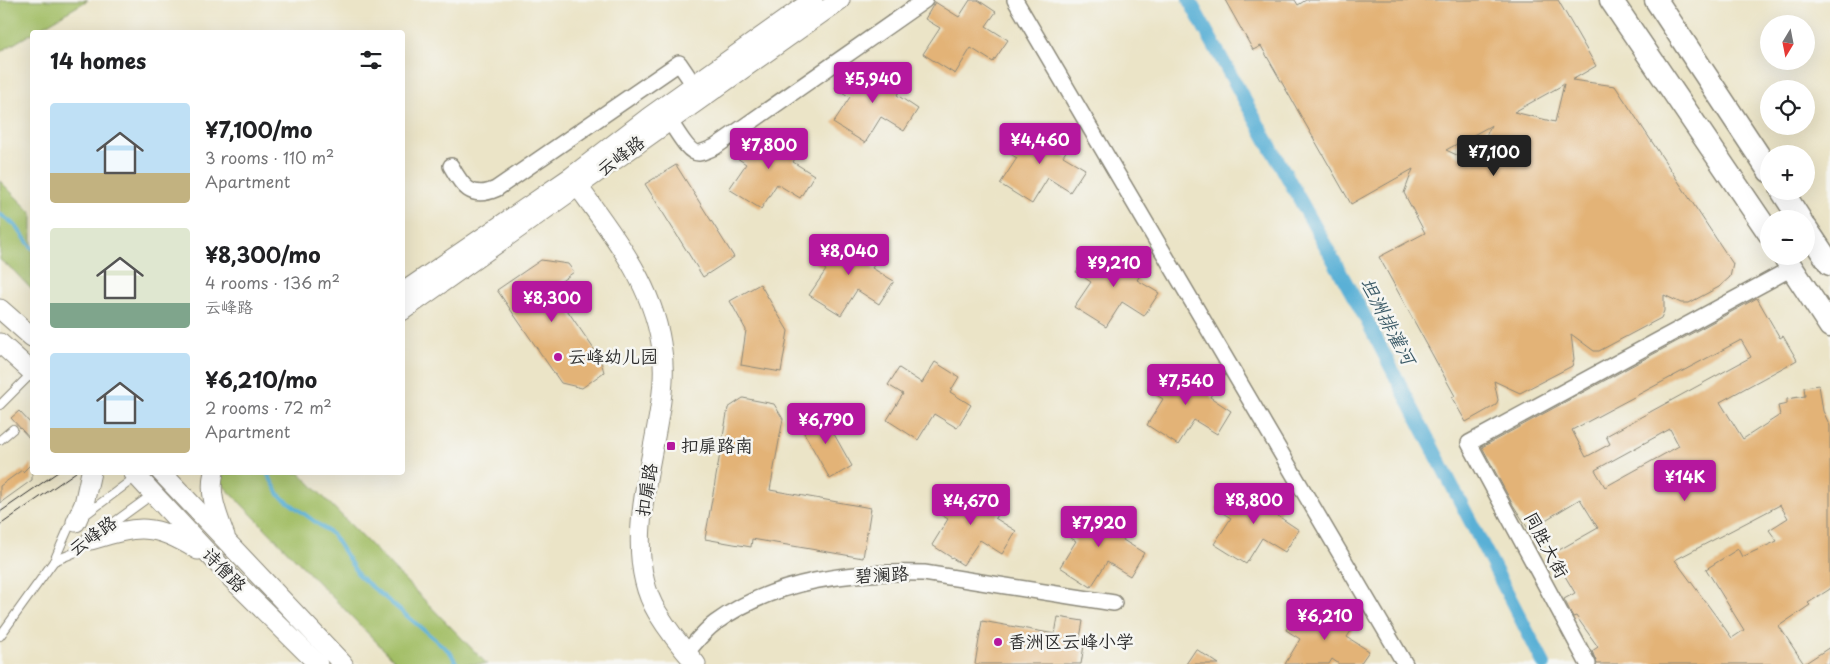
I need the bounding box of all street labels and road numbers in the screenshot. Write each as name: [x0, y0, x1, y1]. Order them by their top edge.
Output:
street label: 云峰路: [590, 128, 650, 182]
street label: 扣扉路: [628, 461, 663, 519]
street label: 同胜大街: [1519, 506, 1576, 582]
street label: 云峰路: [62, 508, 122, 562]
street label: 诗僧路: [197, 540, 254, 598]
street label: 碧澜路: [854, 559, 910, 588]

